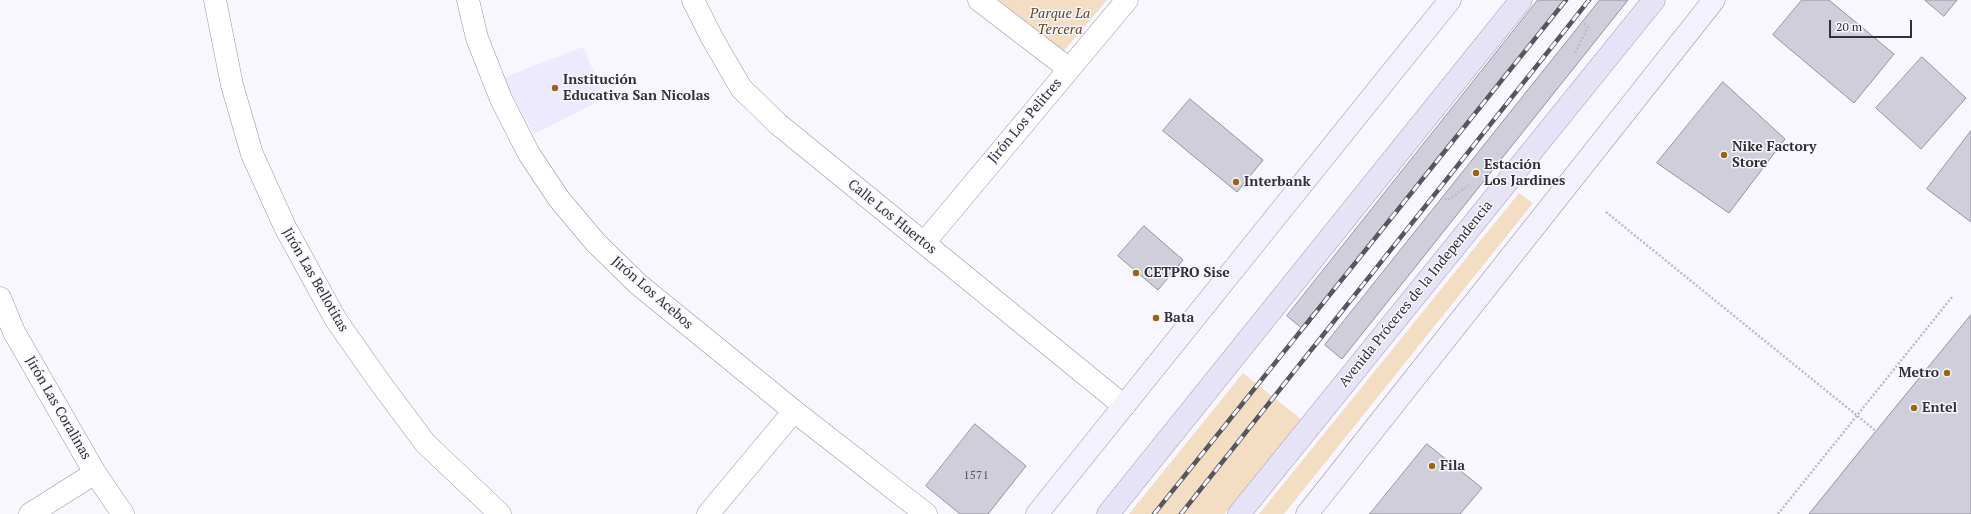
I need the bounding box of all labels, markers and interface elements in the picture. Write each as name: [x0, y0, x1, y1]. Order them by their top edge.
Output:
park label: Parque La Tercera: [1030, 6, 1090, 38]
scale bar: [1831, 12, 1914, 38]
text: 20 m: [1836, 19, 1862, 34]
place label: Institución Educativa San Nicolas: [563, 72, 710, 104]
street label: Jirón Los Pelitres: [985, 75, 1065, 167]
marker: Institución Educativa San Nicolas: [550, 83, 560, 93]
place label: Nike Factory Store: [1732, 139, 1816, 172]
marker: Nike Factory Store: [1719, 150, 1729, 160]
place label: Estación Los Jardines: [1484, 157, 1565, 190]
marker: Estación Los Jardines: [1471, 168, 1481, 178]
place label: Interbank: [1244, 174, 1311, 190]
street label: Calle Los Huertos: [844, 176, 940, 258]
marker: Interbank: [1231, 177, 1241, 187]
street label: Avenida Próceres de la Independencia: [1336, 197, 1496, 391]
street label: Jirón Las Bellotitas: [278, 225, 352, 335]
street label: Jirón Los Acebos: [608, 253, 696, 333]
place label: CETPRO Sise: [1144, 265, 1230, 281]
marker: CETPRO Sise: [1131, 268, 1141, 278]
place label: Bata: [1164, 310, 1194, 326]
marker: Bata: [1151, 313, 1161, 323]
street label: Jirón Las Coralinas: [22, 353, 94, 463]
place label: Metro: [1899, 365, 1939, 381]
marker: Metro: [1942, 368, 1952, 378]
place label: Entel: [1922, 400, 1957, 416]
marker: Entel: [1909, 403, 1919, 413]
place label: Fila: [1440, 458, 1465, 474]
marker: Fila: [1427, 461, 1437, 471]
house number: 1571: [963, 469, 989, 483]

